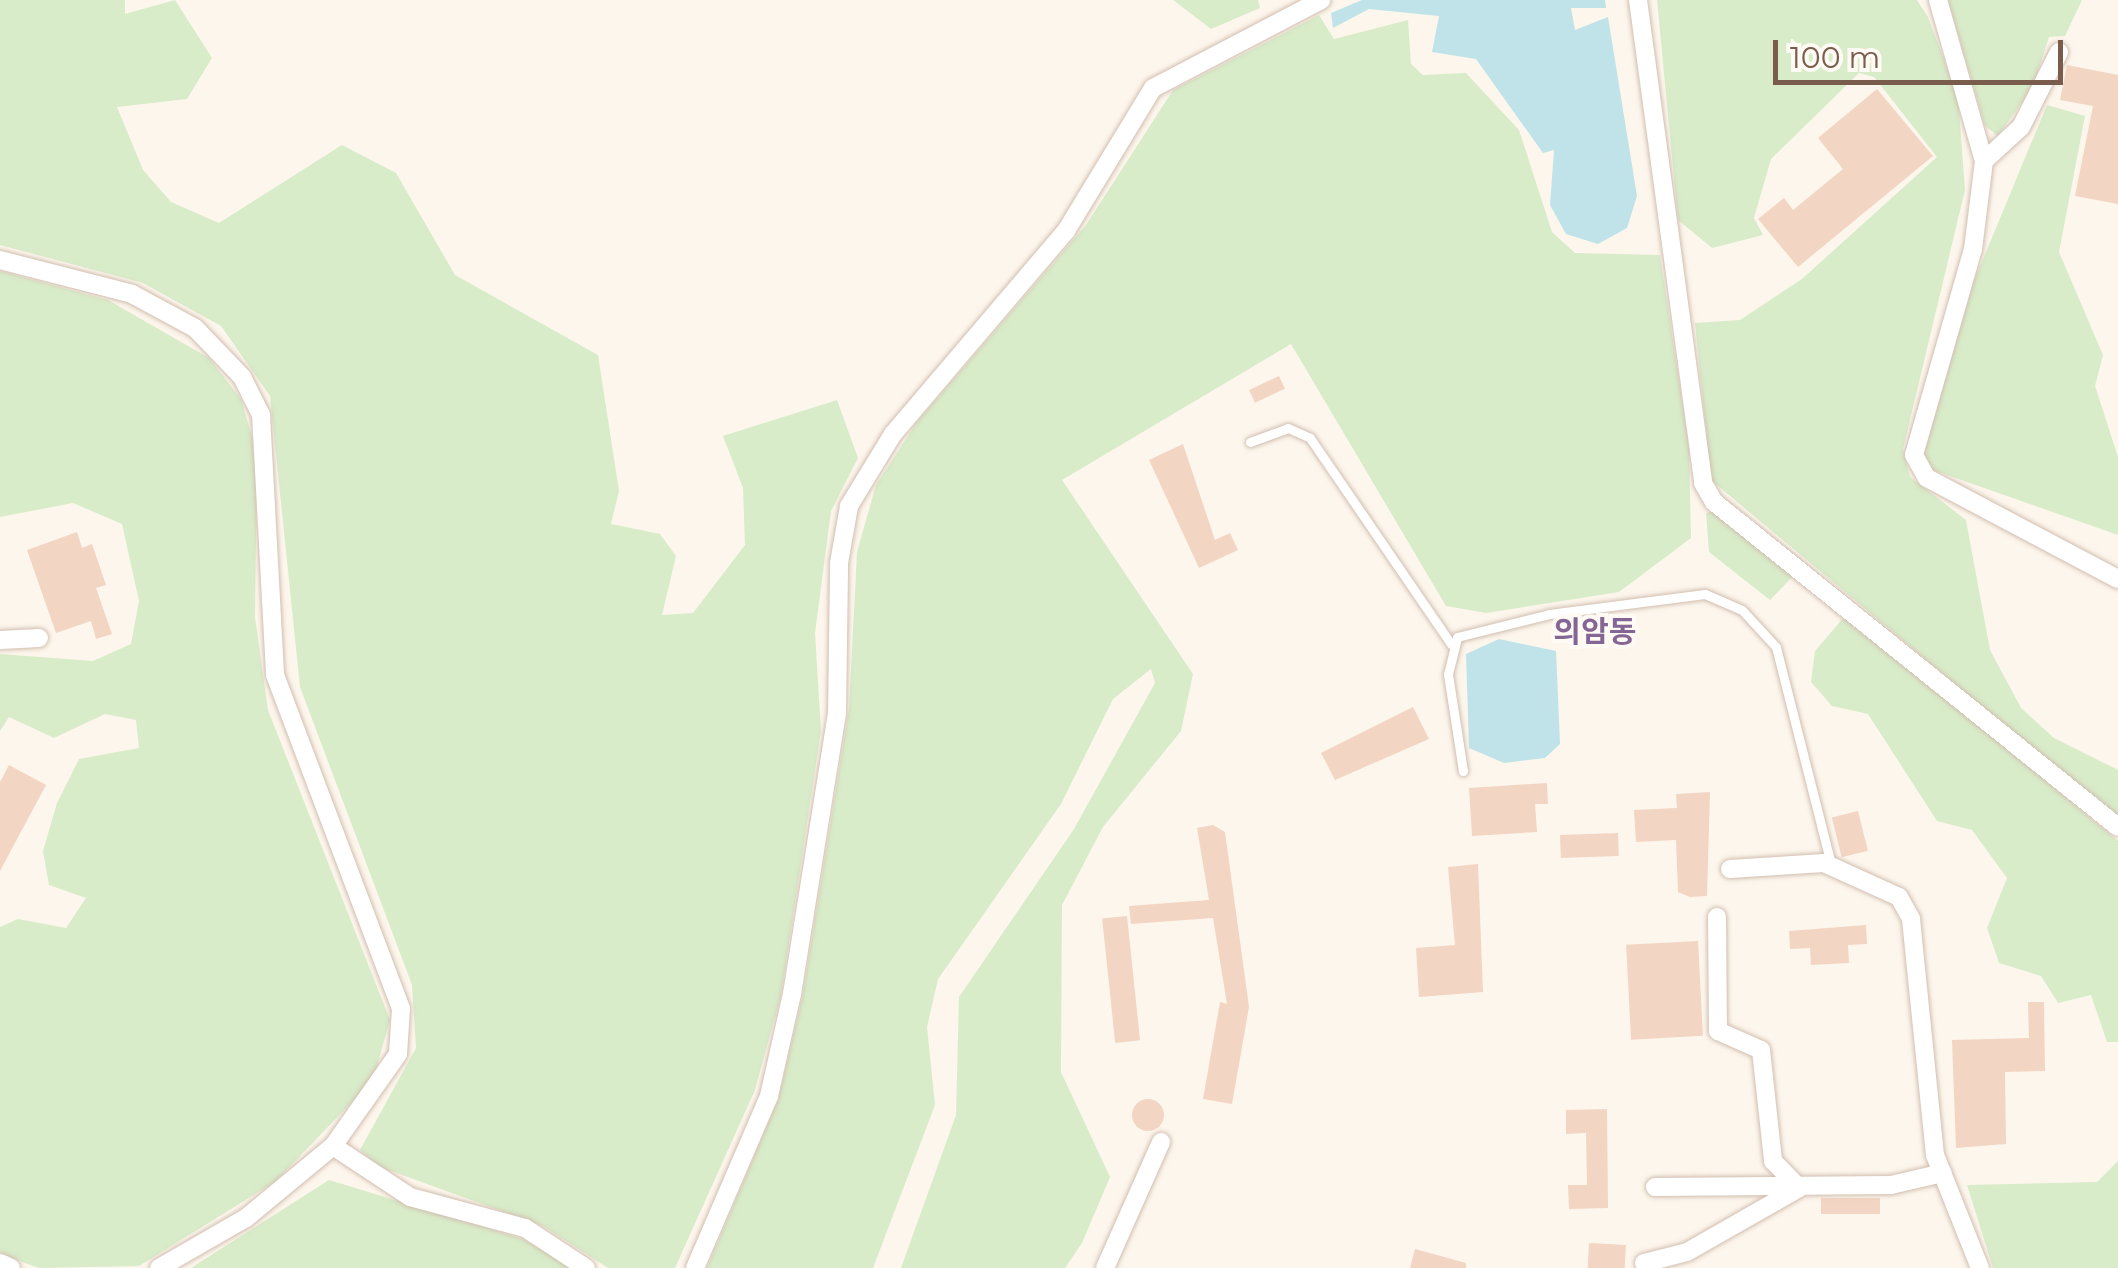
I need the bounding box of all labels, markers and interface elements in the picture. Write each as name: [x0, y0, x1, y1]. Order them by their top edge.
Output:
scale bar: [1778, 20, 2068, 82]
text: 100 m: [1790, 39, 1880, 76]
district label: 의암동: [1554, 614, 1636, 650]

